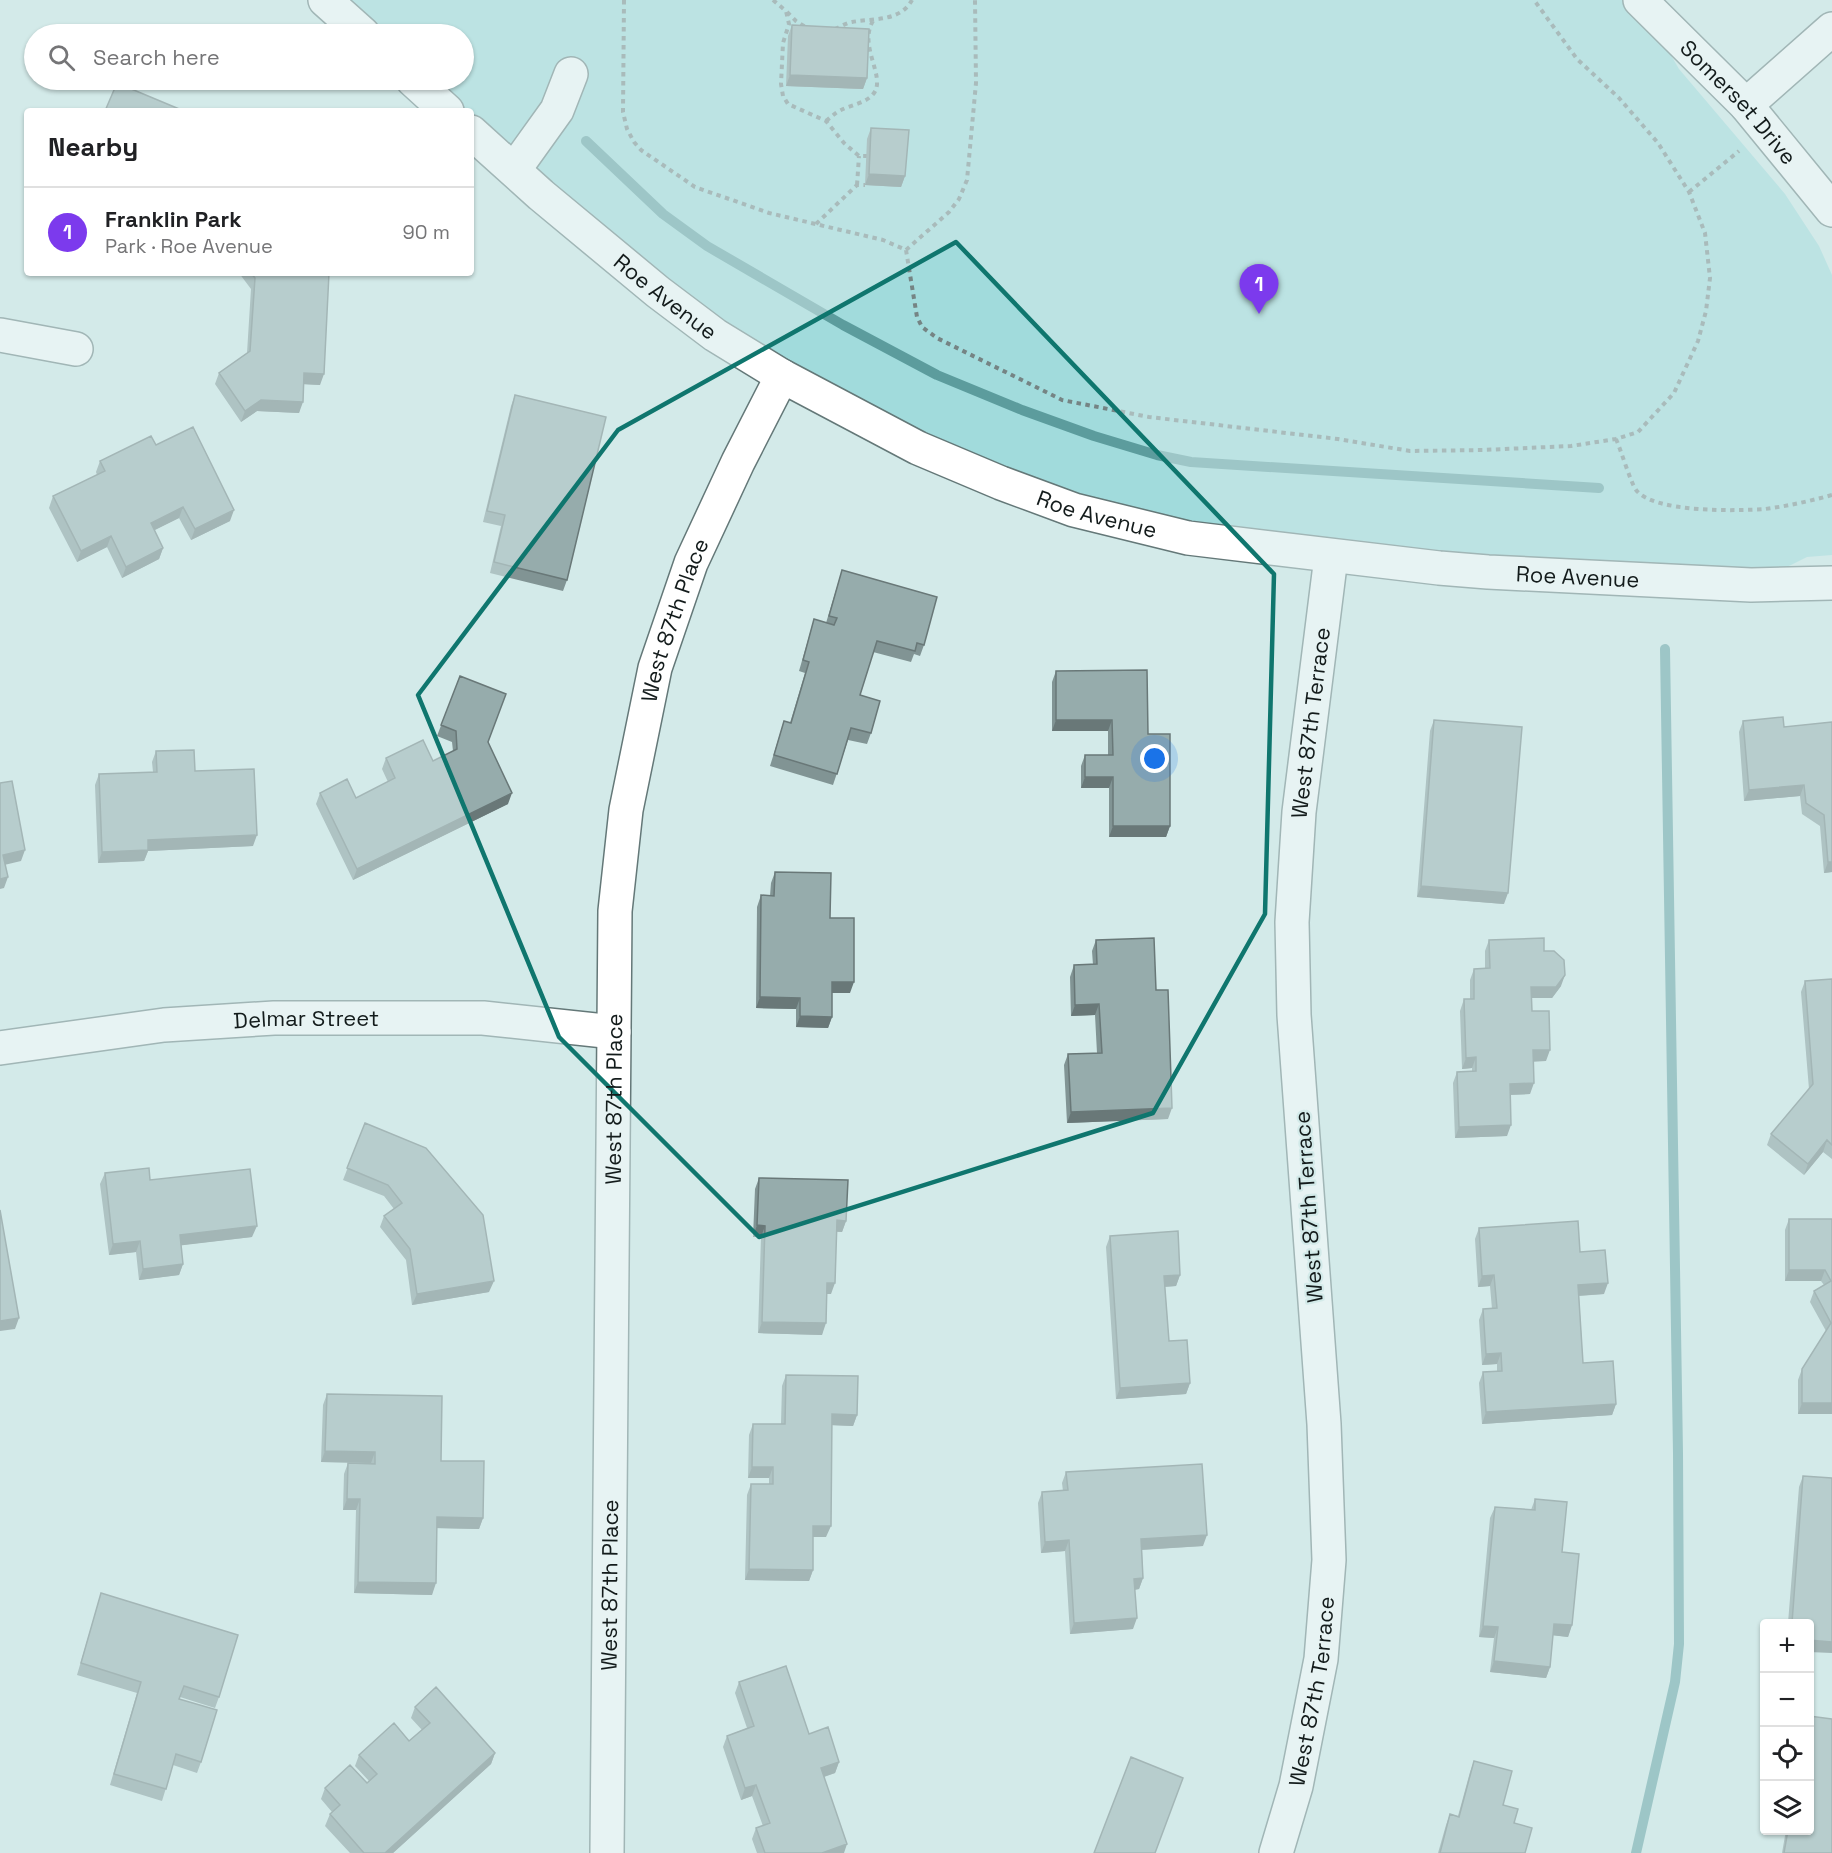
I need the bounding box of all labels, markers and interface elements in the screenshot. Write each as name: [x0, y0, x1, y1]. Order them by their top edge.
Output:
search box: [24, 24, 474, 90]
street label: Somerset Drive: [1674, 34, 1803, 170]
icon: search: [45, 41, 78, 74]
text: Search here: [93, 43, 220, 71]
text: Nearby: [48, 130, 138, 164]
text: Franklin Park: [105, 205, 242, 233]
text: 1: [63, 219, 72, 245]
text: 90 m: [403, 219, 450, 245]
text: Park · Roe Avenue: [105, 233, 273, 259]
street label: Roe Avenue: [608, 247, 723, 346]
pin: 1: [1240, 264, 1278, 314]
street label: Roe Avenue: [1033, 483, 1160, 544]
street label: West 87th Place: [634, 533, 715, 704]
street label: Roe Avenue: [1515, 559, 1640, 593]
street label: West 87th Terrace: [1284, 626, 1336, 820]
your location: [1140, 744, 1169, 773]
street label: Delmar Street: [232, 1004, 379, 1035]
street label: West 87th Place: [599, 1013, 628, 1185]
street label: West 87th Terrace: [1287, 1110, 1329, 1304]
street label: West 87th Place: [595, 1499, 624, 1671]
street label: West 87th Terrace: [1282, 1595, 1340, 1789]
map controls: [1760, 1619, 1814, 1835]
button: +: [1760, 1619, 1814, 1673]
button: −: [1760, 1673, 1814, 1727]
button: locate: [1760, 1727, 1814, 1781]
button: layers: [1760, 1781, 1814, 1835]

